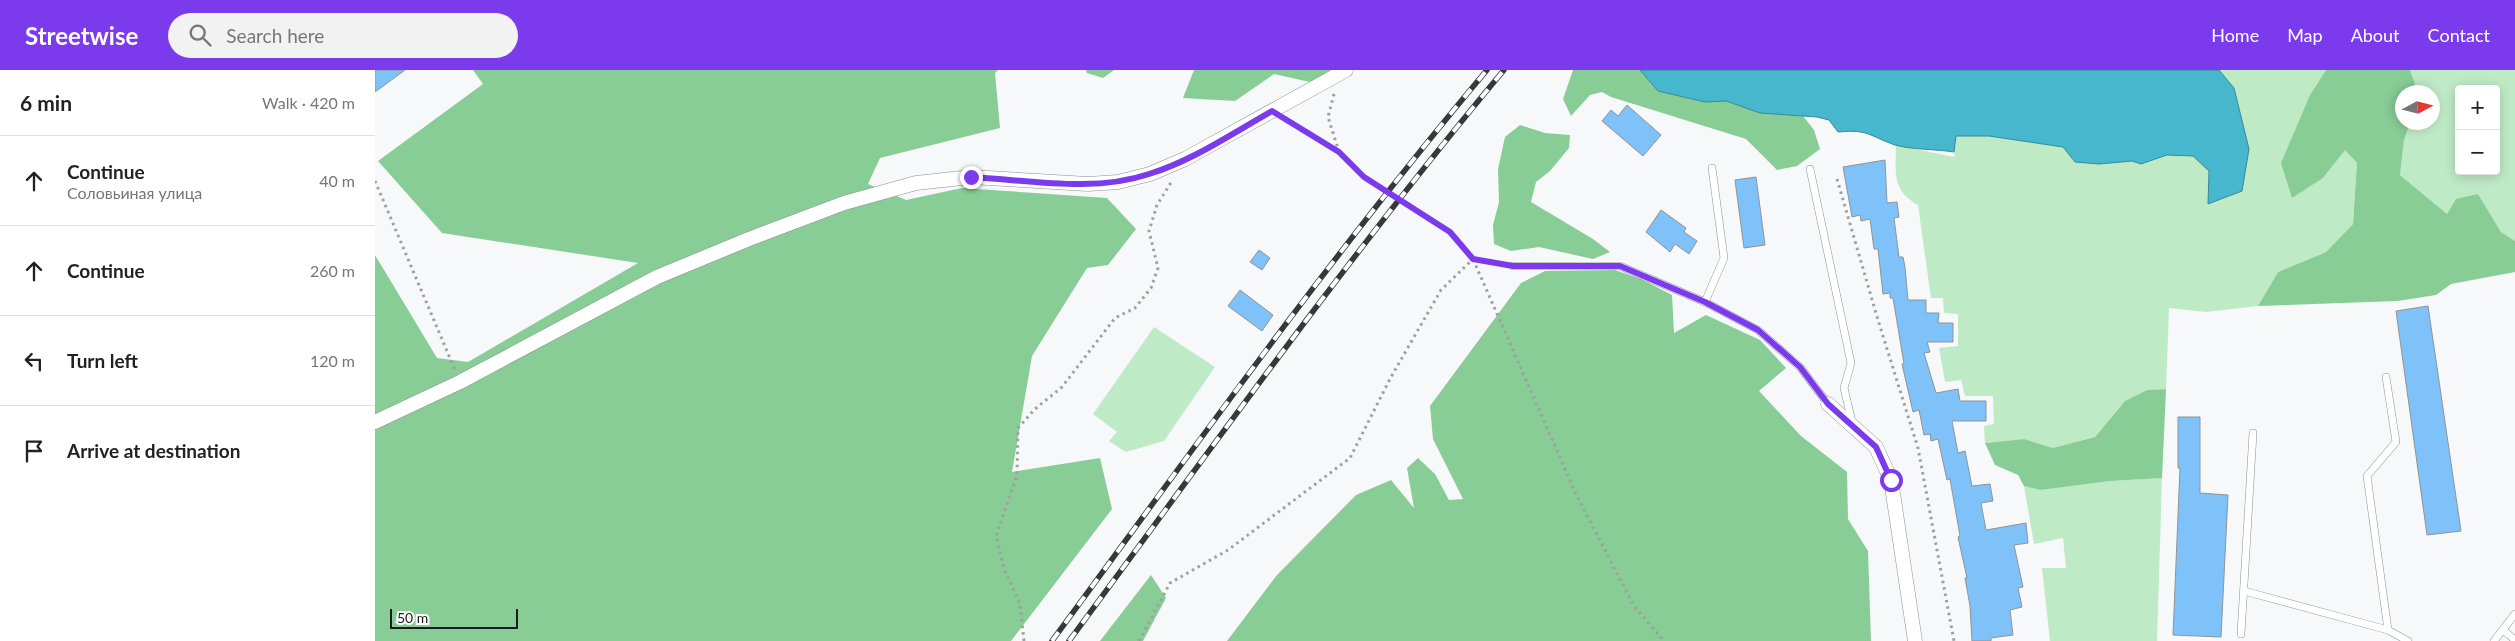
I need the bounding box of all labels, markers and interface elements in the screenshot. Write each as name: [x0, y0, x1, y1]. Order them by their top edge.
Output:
search box: [168, 13, 518, 58]
text: Streetwise: [25, 21, 138, 50]
icon: search: [186, 21, 214, 49]
text: Search here: [226, 24, 324, 47]
text: Home: [2211, 24, 2259, 46]
text: Map: [2287, 24, 2323, 46]
text: About: [2351, 24, 2400, 46]
text: Contact: [2428, 24, 2490, 46]
north arrow: [2395, 85, 2440, 130]
map controls: [2455, 85, 2500, 175]
button: +: [2455, 85, 2500, 130]
text: 6 min: [20, 90, 72, 115]
text: Walk · 420 m: [262, 93, 355, 112]
button: −: [2455, 130, 2500, 175]
text: Continue: [67, 160, 145, 183]
route end: [960, 166, 983, 189]
icon: ahead: [20, 167, 48, 195]
text: 40 m: [319, 171, 355, 190]
text: Соловьиная улица: [67, 183, 202, 202]
icon: ahead: [20, 257, 48, 285]
text: Continue: [67, 259, 145, 282]
text: 260 m: [310, 261, 355, 280]
icon: left: [20, 347, 48, 375]
text: Turn left: [67, 349, 138, 372]
text: 120 m: [310, 351, 355, 370]
icon: arrive: [20, 437, 48, 465]
text: Arrive at destination: [67, 439, 240, 462]
route start: [1880, 469, 1903, 492]
scale bar: [390, 606, 517, 629]
text: 50 m: [397, 609, 428, 626]

